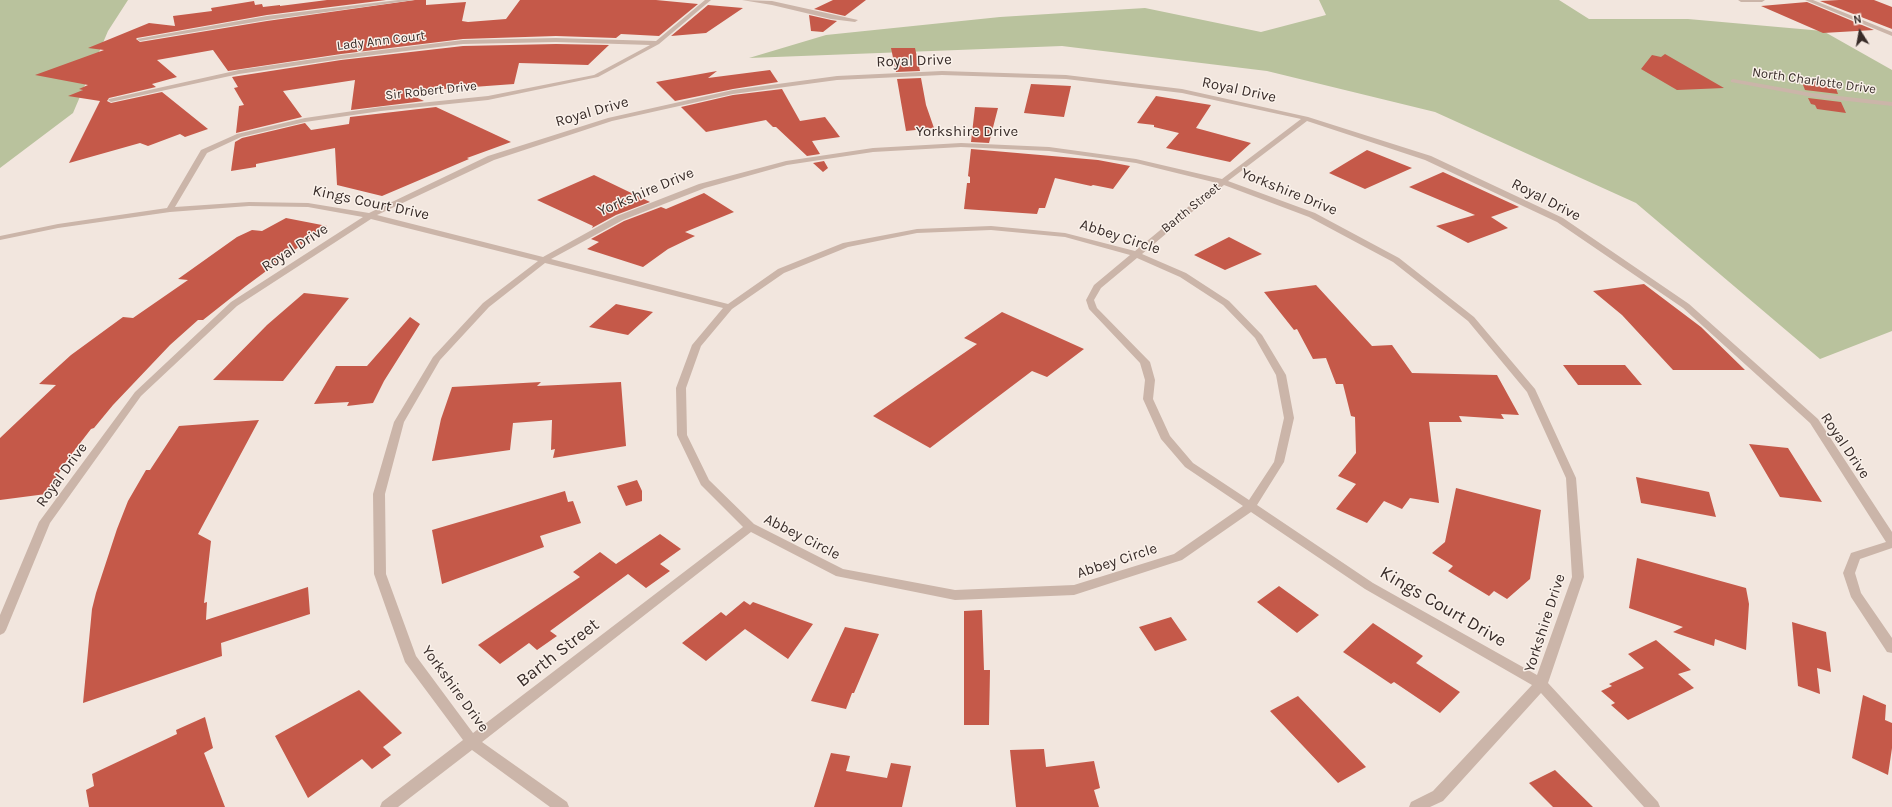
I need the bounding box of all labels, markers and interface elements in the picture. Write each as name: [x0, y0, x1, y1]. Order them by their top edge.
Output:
north arrow: [1840, 12, 1880, 52]
text: N: [1852, 13, 1863, 27]
street label: Lady Ann Court: [336, 28, 426, 54]
street label: Royal Drive: [876, 51, 952, 71]
street label: North Charlotte Drive: [1751, 65, 1877, 97]
street label: Royal Drive: [1200, 73, 1278, 107]
street label: Sir Robert Drive: [384, 78, 478, 104]
street label: Royal Drive: [553, 93, 631, 131]
street label: Yorkshire Drive: [916, 123, 1018, 141]
street label: Yorkshire Drive: [595, 164, 697, 220]
street label: Yorkshire Drive: [1238, 164, 1340, 220]
street label: Royal Drive: [1508, 175, 1584, 225]
street label: Barth Street: [1158, 179, 1224, 237]
street label: Kings Court Drive: [311, 182, 431, 224]
street label: Abbey Circle: [1078, 216, 1162, 258]
street label: Royal Drive: [258, 220, 332, 276]
street label: Royal Drive: [1816, 410, 1874, 482]
street label: Royal Drive: [33, 439, 91, 511]
street label: Abbey Circle: [761, 510, 843, 564]
street label: Abbey Circle: [1075, 540, 1159, 582]
street label: Kings Court Drive: [1376, 562, 1510, 652]
street label: Yorkshire Drive: [1521, 572, 1569, 674]
street label: Barth Street: [512, 614, 604, 692]
street label: Yorkshire Drive: [418, 642, 492, 736]

